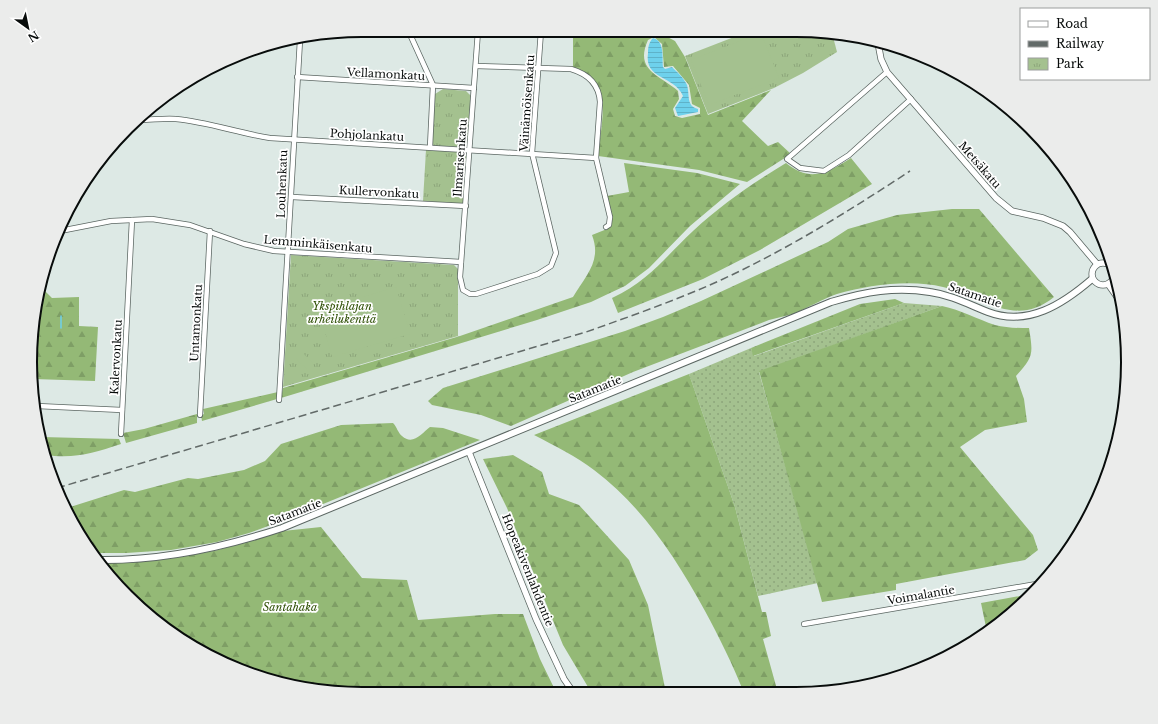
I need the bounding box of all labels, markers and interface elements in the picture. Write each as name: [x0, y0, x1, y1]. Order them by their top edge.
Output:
north arrow: [8, 8, 48, 48]
legend: [1020, 8, 1150, 80]
text: Road: [1056, 16, 1088, 31]
text: N: [25, 28, 42, 45]
text: Railway: [1056, 36, 1105, 51]
street label: Väinämöisenkatu: [517, 53, 537, 153]
text: Park: [1056, 56, 1084, 71]
street label: Vellamonkatu: [346, 65, 426, 83]
street label: Ilmarisenkatu: [450, 118, 470, 198]
street label: Pohjolankatu: [330, 126, 405, 144]
street label: Metsäkatu: [956, 139, 1005, 192]
street label: Louhenkatu: [274, 149, 290, 218]
street label: Kullervonkatu: [339, 183, 420, 201]
street label: Lemminkäisenkatu: [263, 232, 374, 256]
street label: Satamatie: [946, 279, 1004, 311]
street label: Untamonkatu: [187, 283, 205, 362]
park label: Ykspihlajan urheilukenttä: [308, 299, 376, 326]
street label: Kalervonkatu: [107, 318, 125, 395]
street label: Satamatie: [567, 372, 623, 406]
street label: Satamatie: [267, 496, 323, 528]
street label: Hopeakivenlahdentie: [499, 512, 557, 628]
street label: Voimalantie: [885, 582, 956, 608]
park label: Santahaka: [263, 600, 317, 614]

